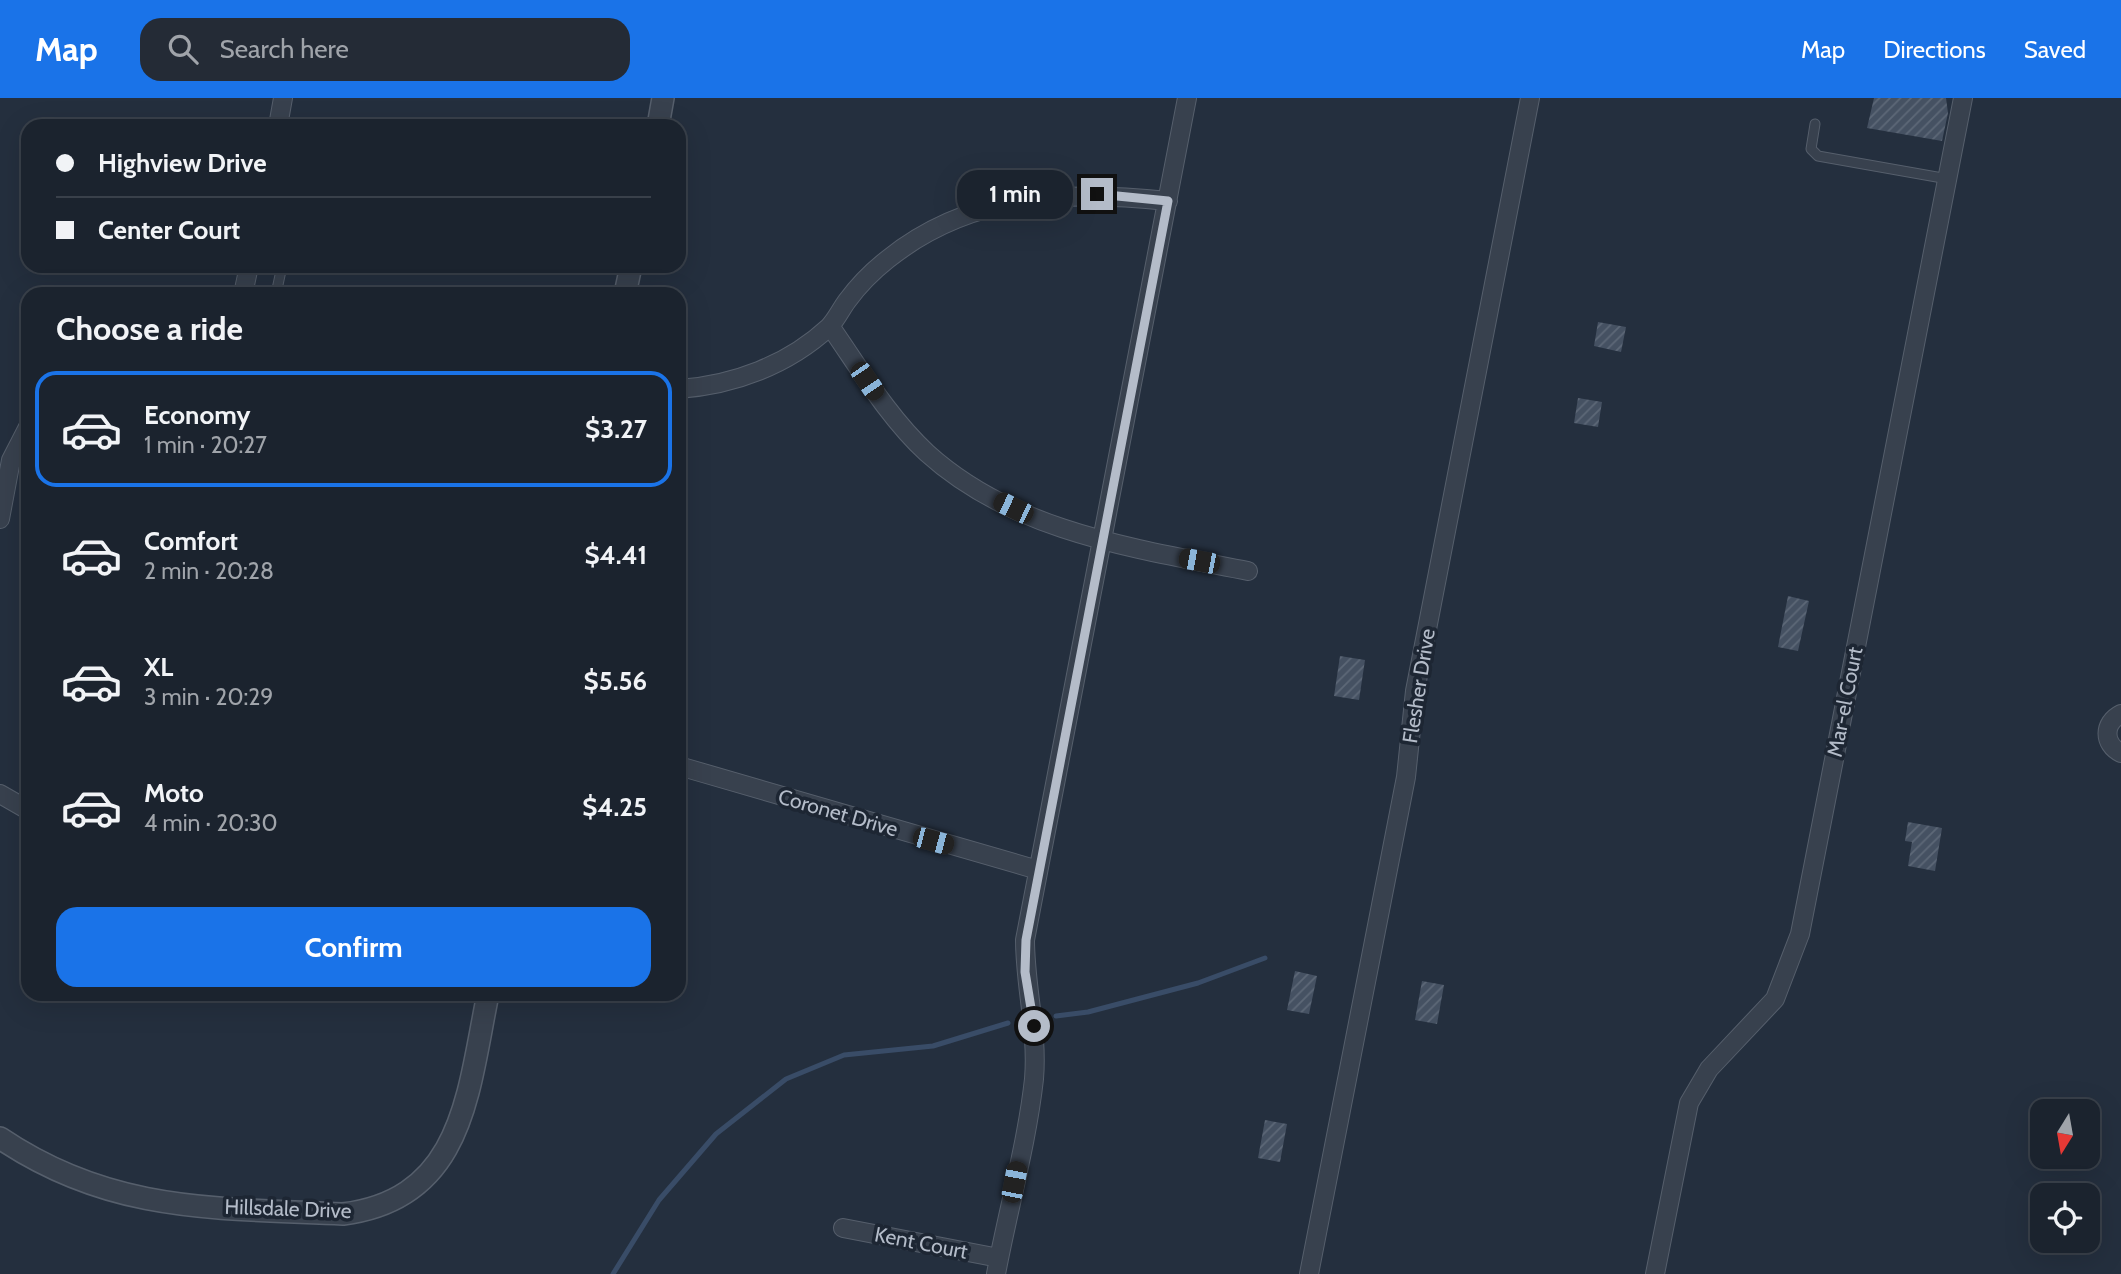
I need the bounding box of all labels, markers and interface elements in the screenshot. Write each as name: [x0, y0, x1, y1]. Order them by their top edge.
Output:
search box: [140, 18, 630, 81]
text: Map: [35, 29, 98, 69]
icon: search: [164, 30, 202, 68]
text: Search here: [220, 33, 349, 65]
text: Map: [1801, 35, 1845, 64]
text: Directions: [1883, 35, 1986, 64]
text: Saved: [2024, 35, 2086, 64]
text: Highview Drive: [98, 147, 267, 179]
callout: 1 min: [957, 170, 1072, 218]
route end: [1081, 178, 1113, 210]
text: 1 min: [989, 180, 1041, 208]
text: Center Court: [98, 214, 240, 246]
text: Choose a ride: [56, 309, 243, 348]
car: [847, 358, 888, 404]
icon: car: [60, 398, 123, 461]
text: Economy: [144, 399, 250, 431]
text: $3.27: [585, 413, 647, 445]
text: 1 min · 20:27: [144, 431, 267, 459]
car: [990, 489, 1037, 527]
icon: car: [60, 524, 123, 587]
text: Comfort: [144, 525, 238, 557]
text: $4.41: [584, 539, 647, 571]
car: [1177, 547, 1222, 575]
text: 2 min · 20:28: [144, 557, 274, 585]
street label: Flesher Drive: [1397, 627, 1440, 745]
street label: Mar-el Court: [1822, 645, 1867, 759]
icon: car: [60, 650, 123, 713]
text: XL: [144, 651, 173, 683]
text: $5.56: [584, 665, 647, 697]
text: 3 min · 20:29: [144, 683, 273, 711]
icon: car: [60, 776, 123, 839]
text: Moto: [144, 777, 204, 809]
street label: Coronet Drive: [775, 783, 901, 842]
text: $4.25: [582, 791, 647, 823]
text: 4 min · 20:30: [144, 809, 278, 837]
car: [910, 825, 957, 857]
button: Confirm: [56, 907, 651, 987]
route start: [1018, 1010, 1050, 1042]
north arrow: [2030, 1099, 2100, 1169]
map controls: [2030, 1099, 2100, 1253]
car: [1000, 1159, 1029, 1205]
button: locate: [2030, 1183, 2100, 1253]
street label: Hillsdale Drive: [224, 1194, 352, 1223]
street label: Kent Court: [872, 1221, 970, 1264]

